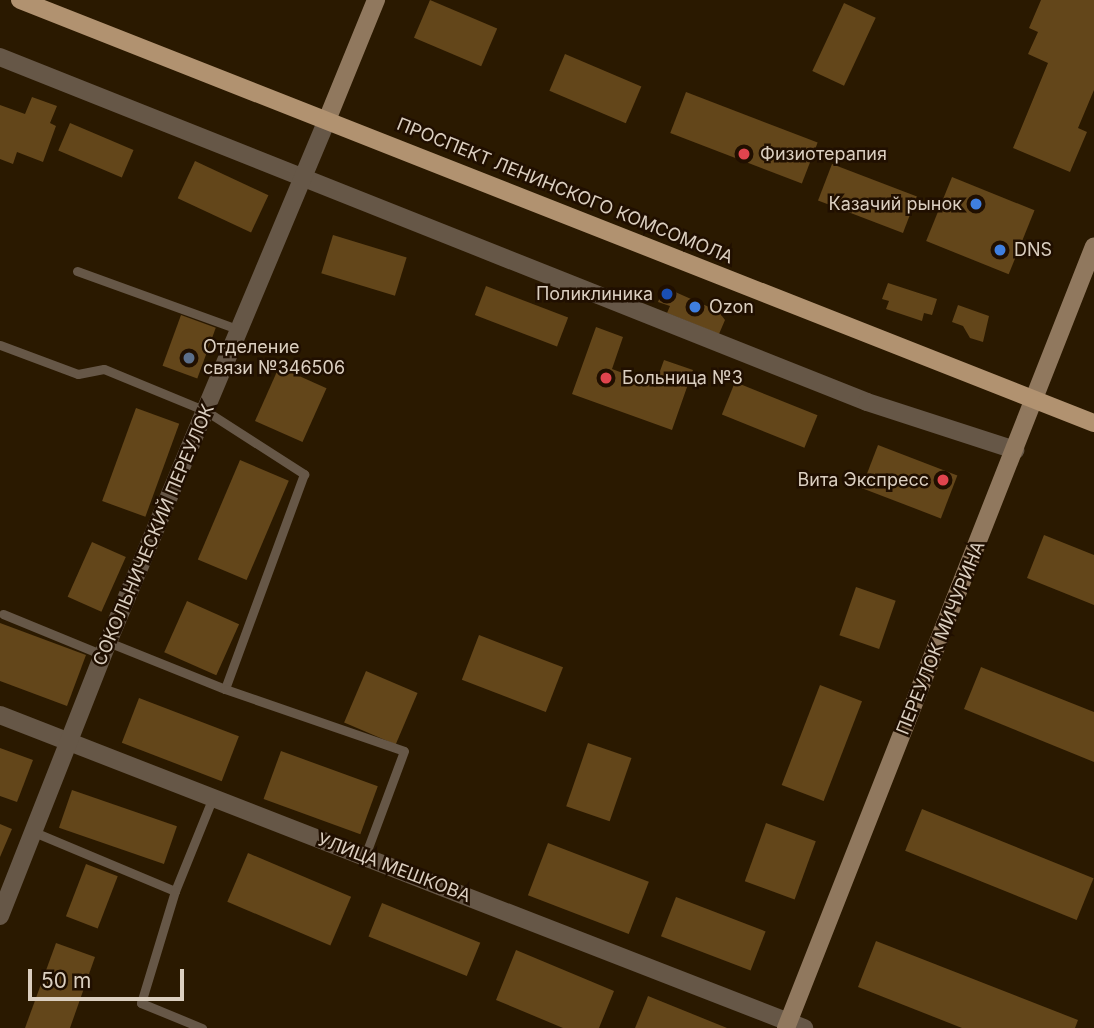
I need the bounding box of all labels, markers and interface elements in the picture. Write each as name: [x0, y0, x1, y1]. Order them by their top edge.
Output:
street label: ПРОСПЕКТ ЛЕНИНСКОГО КОМСОМОЛА: [394, 113, 736, 269]
place label: Физиотерапия: [760, 143, 887, 165]
marker: Физиотерапия: [734, 144, 754, 164]
place label: Казачий рынок: [829, 193, 962, 215]
marker: Казачий рынок: [968, 196, 984, 212]
place label: DNS: [1014, 239, 1052, 261]
marker: DNS: [992, 242, 1008, 258]
place label: Поликлиника: [536, 283, 653, 305]
marker: Поликлиника: [659, 286, 675, 302]
place label: Ozon: [709, 296, 754, 318]
marker: Ozon: [687, 299, 703, 315]
place label: Отделение связи №346506: [203, 337, 345, 380]
marker: Отделение связи №346506: [181, 350, 197, 366]
place label: Больница №3: [622, 367, 743, 389]
marker: Больница №3: [596, 368, 616, 388]
street label: СОКОЛЬНИЧЕСКИЙ ПЕРЕУЛОК: [89, 401, 219, 669]
place label: Вита Экспресс: [798, 469, 929, 491]
marker: Вита Экспресс: [935, 472, 951, 488]
street label: ПЕРЕУЛОК МИЧУРИНА: [892, 538, 990, 738]
street label: УЛИЦА МЕШКОВА: [314, 829, 474, 907]
scale bar: [32, 954, 187, 998]
text: 50 m: [41, 968, 91, 993]

